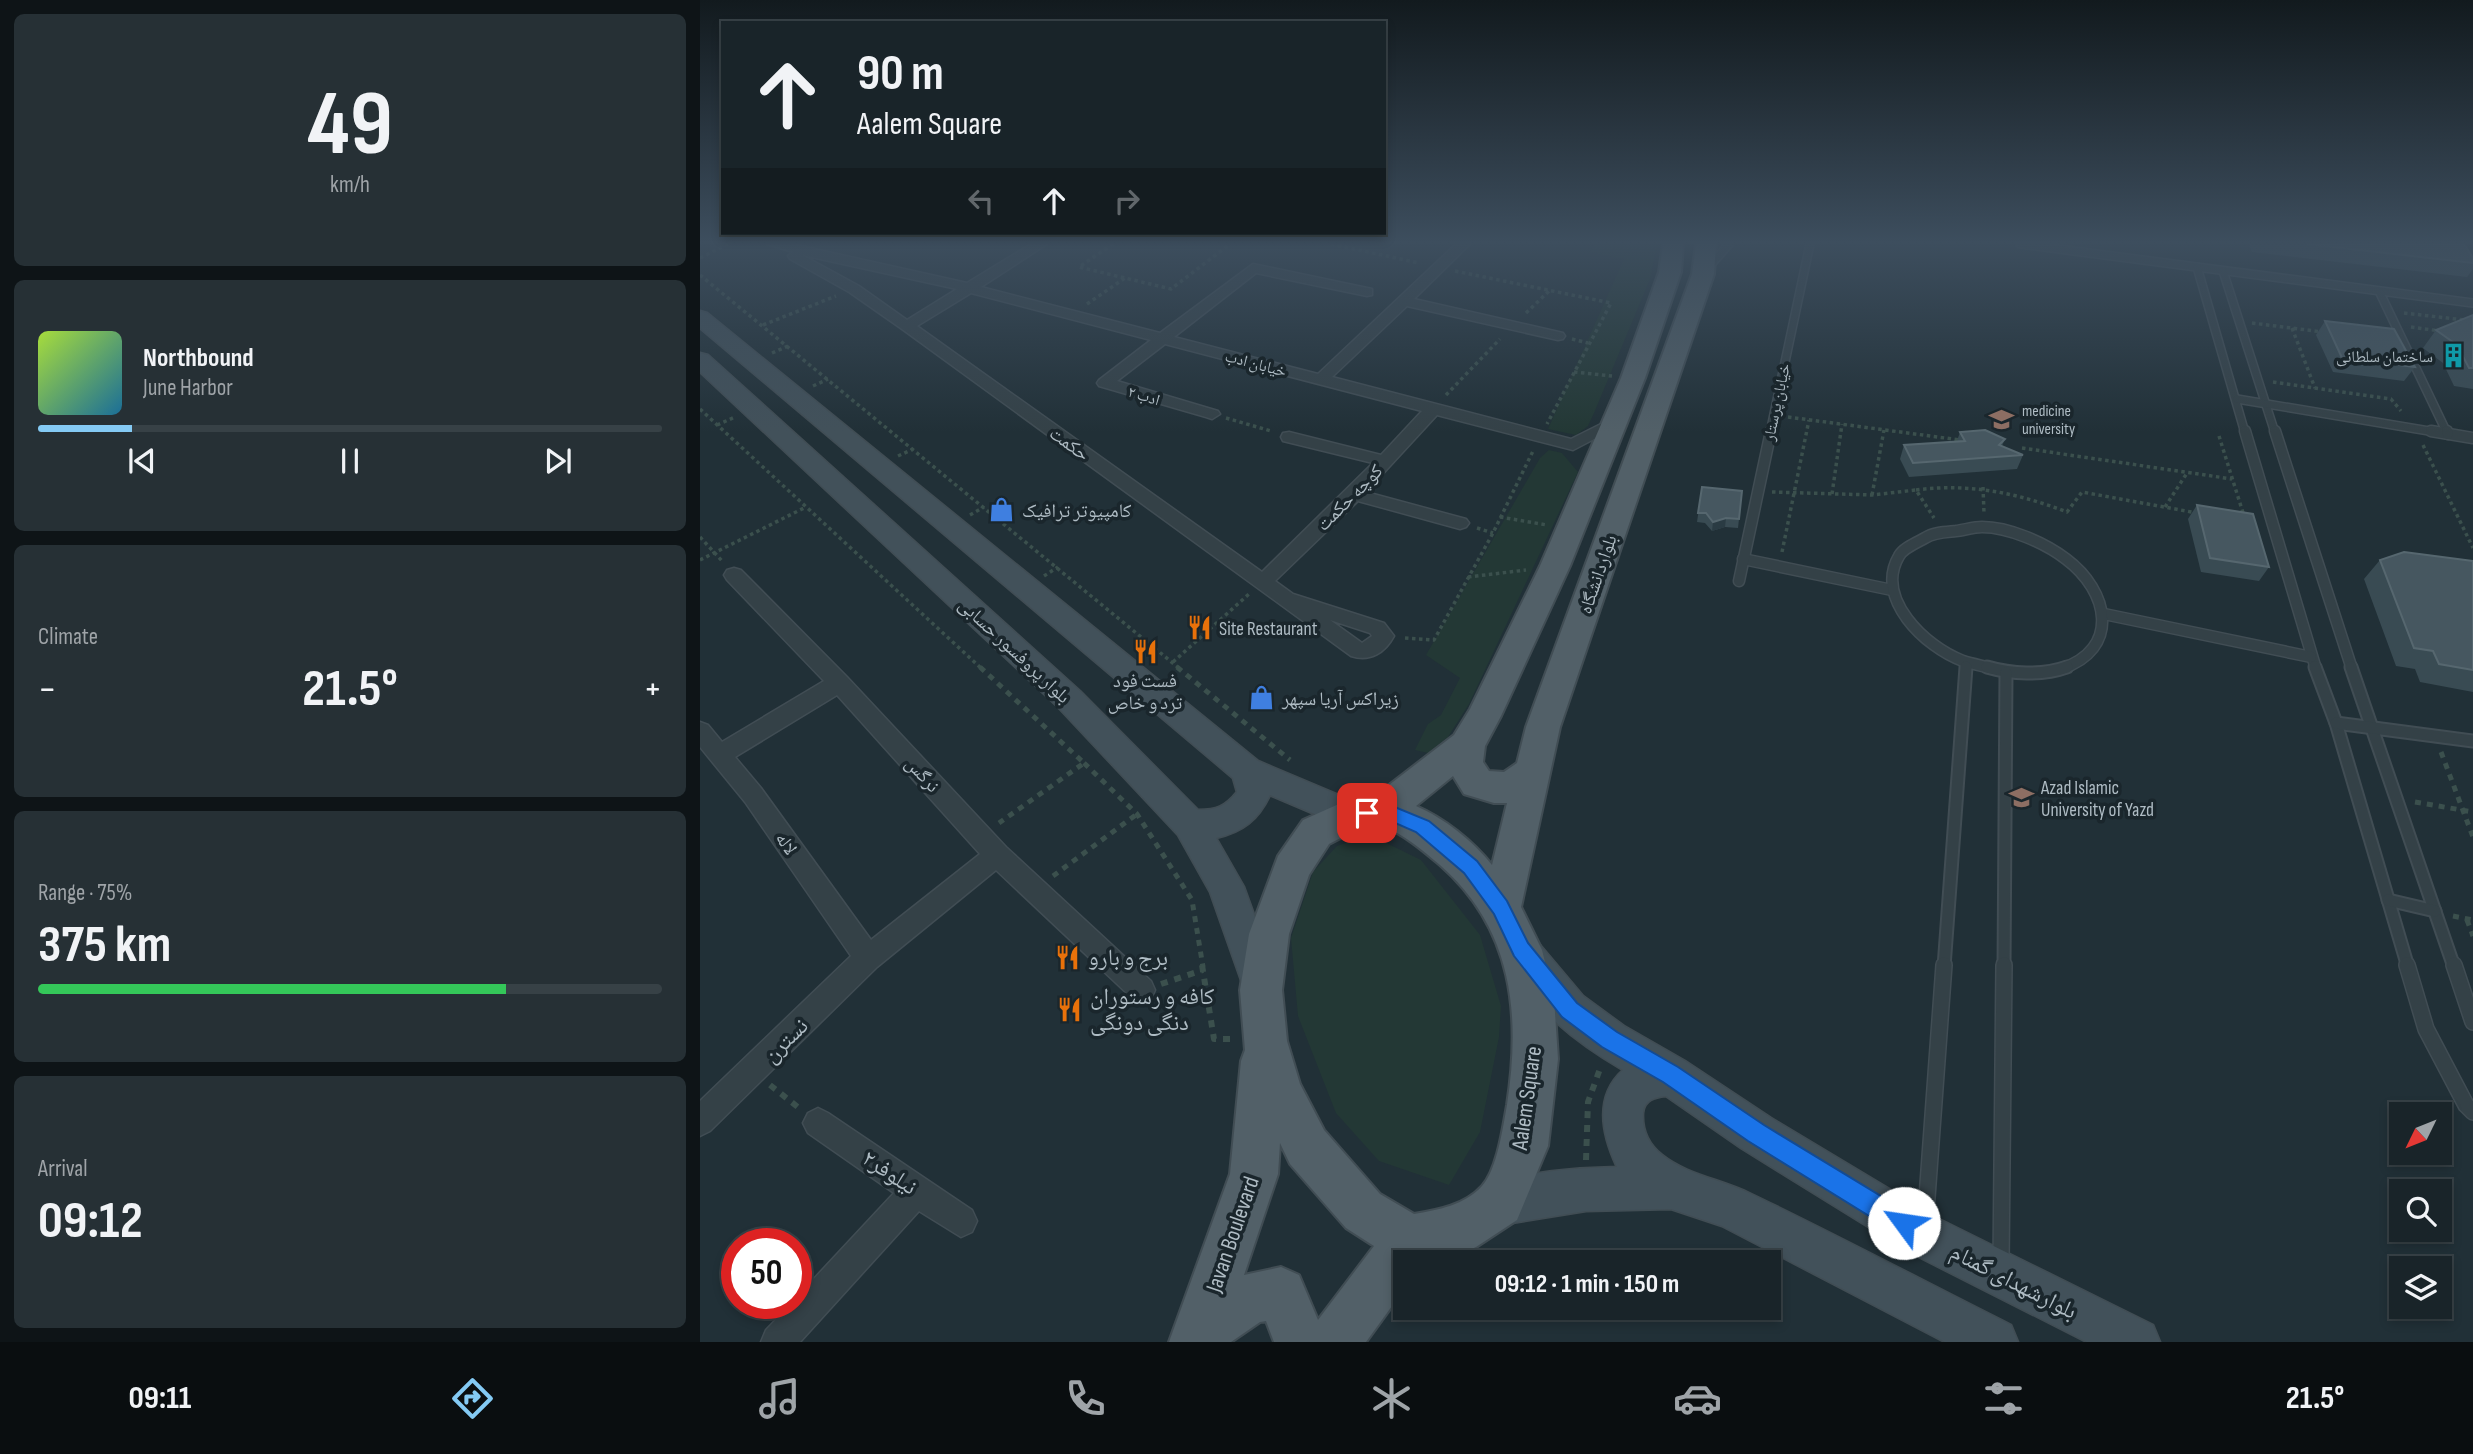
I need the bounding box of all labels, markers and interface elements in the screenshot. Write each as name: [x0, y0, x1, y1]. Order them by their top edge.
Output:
text: 90 m: [857, 45, 944, 104]
icon: ahead: [742, 49, 833, 140]
text: 49: [307, 71, 393, 180]
text: Aalem Square: [857, 105, 1002, 144]
text: km/h: [330, 171, 370, 199]
icon: left: [962, 182, 1000, 220]
icon: ahead: [1035, 182, 1073, 220]
icon: right: [1108, 182, 1146, 220]
building icon: ساختمان سلطانی: [2439, 342, 2467, 370]
text: Northbound: [143, 343, 254, 374]
street label: خیابان ادب: [1223, 347, 1289, 382]
place label: ساختمان سلطانی: [2336, 348, 2433, 367]
street label: خیابان پرستار: [1760, 362, 1795, 444]
text: June Harbor: [143, 374, 233, 402]
street label: ادب ۲: [1125, 383, 1162, 410]
place label: medicine university: [2022, 402, 2075, 439]
school or university icon: medicine university: [1988, 405, 2016, 433]
street label: حکمت: [1044, 422, 1094, 467]
icon: previous: [123, 442, 161, 480]
icon: pause: [331, 442, 369, 480]
icon: next: [539, 442, 577, 480]
street label: کوچه حکمت: [1312, 460, 1388, 536]
shop icon: کامپیوتر ترافیک: [988, 496, 1016, 524]
place label: کامپیوتر ترافیک: [1022, 500, 1132, 523]
street label: بلواردانشگاه: [1574, 532, 1623, 617]
street label: بلوار پروفسور حسابی: [953, 593, 1075, 709]
restaurant icon: Site Restaurant: [1185, 614, 1213, 642]
place label: Site Restaurant: [1219, 618, 1318, 641]
text: Climate: [38, 623, 98, 651]
restaurant icon: فست فود ترد و خاص: [1131, 638, 1159, 666]
text: 21.5°: [302, 658, 398, 721]
text: −: [38, 667, 57, 712]
text: +: [643, 667, 662, 712]
place label: فست فود ترد و خاص: [1108, 670, 1183, 715]
shop icon: زیراکس آریا سپهر: [1248, 684, 1276, 712]
place label: زیراکس آریا سپهر: [1281, 688, 1399, 711]
street label: نرگس: [900, 753, 944, 798]
place label: Azad Islamic University of Yazd: [2040, 777, 2154, 822]
pin: [1337, 783, 1397, 843]
school or university icon: Azad Islamic University of Yazd: [2007, 784, 2035, 812]
icon: arrive: [1348, 794, 1386, 832]
street label: لاله: [770, 828, 802, 860]
text: Range · 75%: [38, 879, 132, 907]
text: 375 km: [38, 914, 171, 977]
restaurant icon: برج و بارو: [1054, 943, 1082, 971]
place label: برج و بارو: [1088, 944, 1168, 972]
place label: کافه و رستوران دنگی دونگی: [1090, 983, 1215, 1037]
restaurant icon: کافه و رستوران دنگی دونگی: [1056, 995, 1084, 1023]
street label: نسترن: [757, 1012, 814, 1069]
street label: Aalem Square: [1506, 1045, 1548, 1153]
north arrow: [2389, 1102, 2452, 1166]
map controls: [2389, 1102, 2452, 1319]
street label: نیلوفر۲: [857, 1144, 922, 1201]
text: Arrival: [38, 1155, 87, 1183]
street label: Javan Boulevard: [1200, 1173, 1266, 1297]
button: search: [2389, 1179, 2452, 1242]
position arrow: [1867, 1186, 1941, 1260]
text: 09:12: [38, 1190, 143, 1253]
speed limit sign: 50: [721, 1228, 812, 1319]
street label: بلوارشهدای گمنام: [1945, 1238, 2081, 1327]
button: layers: [2389, 1256, 2452, 1319]
text: 09:12 · 1 min · 150 m: [1495, 1269, 1679, 1300]
icon: directions: [448, 1374, 497, 1423]
icon: music: [755, 1374, 804, 1423]
icon: phone: [1061, 1374, 1110, 1423]
icon: climate: [1367, 1374, 1416, 1423]
icon: car: [1673, 1374, 1722, 1423]
icon: filters: [1979, 1374, 2028, 1423]
text: 09:11: [129, 1379, 191, 1418]
text: 21.5°: [2286, 1379, 2344, 1418]

